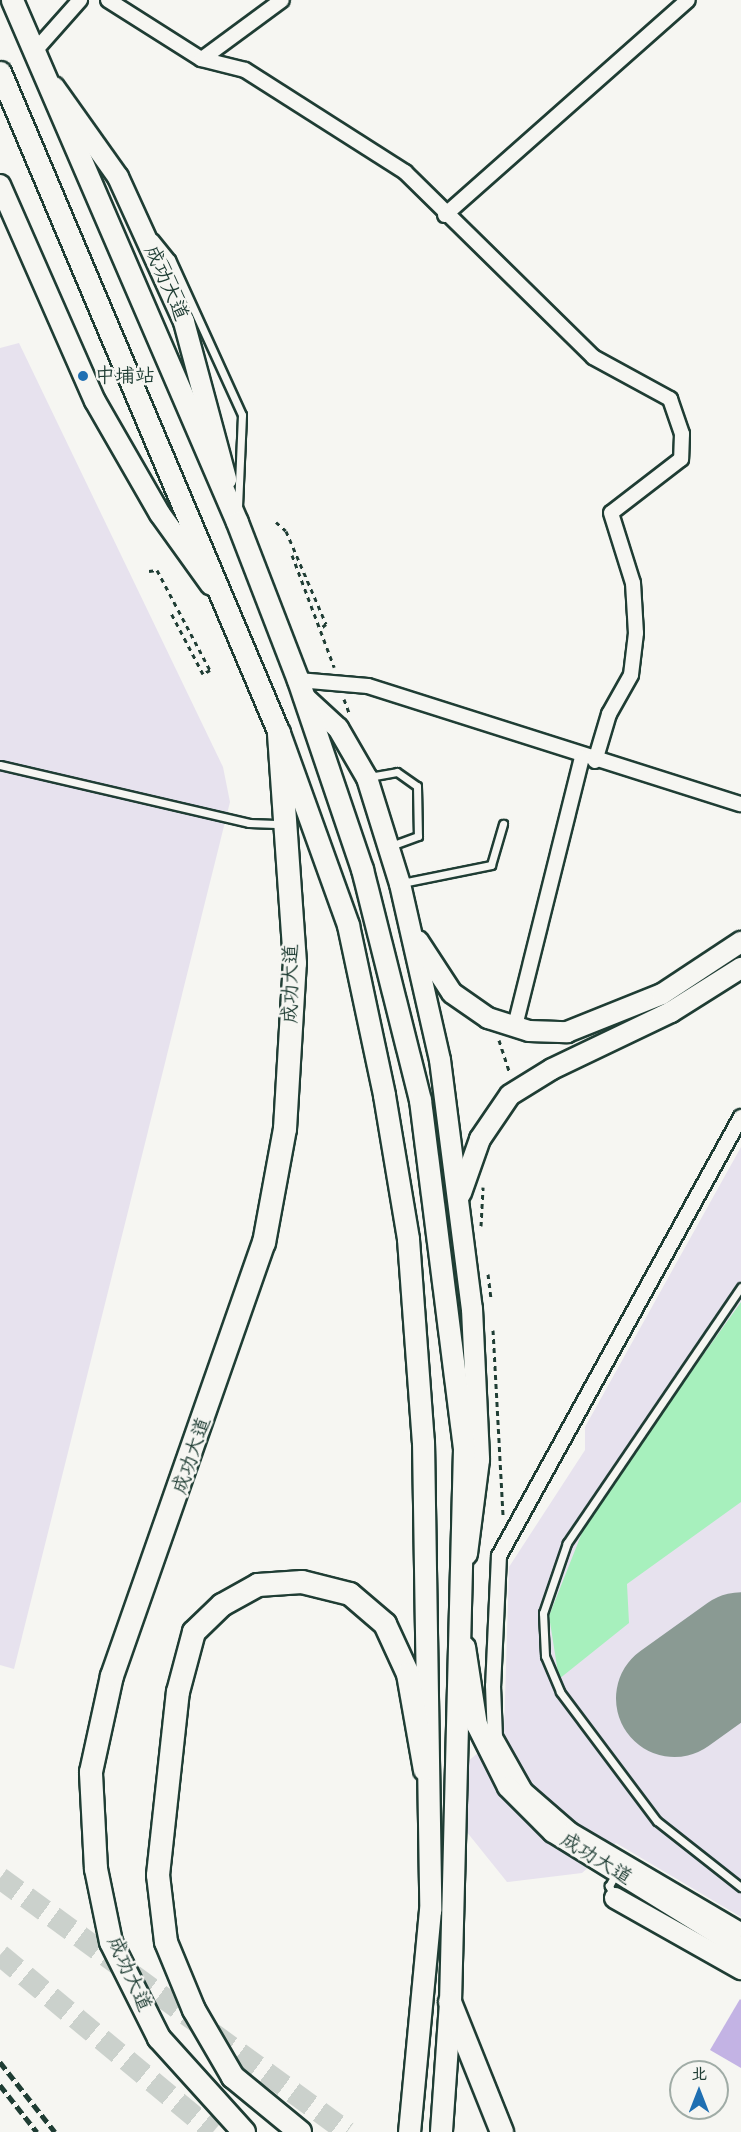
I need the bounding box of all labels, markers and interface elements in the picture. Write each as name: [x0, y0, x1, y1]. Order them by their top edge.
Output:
street label: 成功大道: [139, 242, 193, 324]
place label: 中埔站: [95, 364, 155, 388]
marker: 中埔站: [76, 369, 90, 383]
street label: 成功大道: [278, 944, 304, 1024]
street label: 成功大道: [168, 1414, 216, 1498]
street label: 成功大道: [556, 1828, 636, 1890]
street label: 成功大道: [102, 1933, 156, 2015]
north arrow: [669, 2060, 729, 2120]
text: 北: [691, 2063, 707, 2085]

